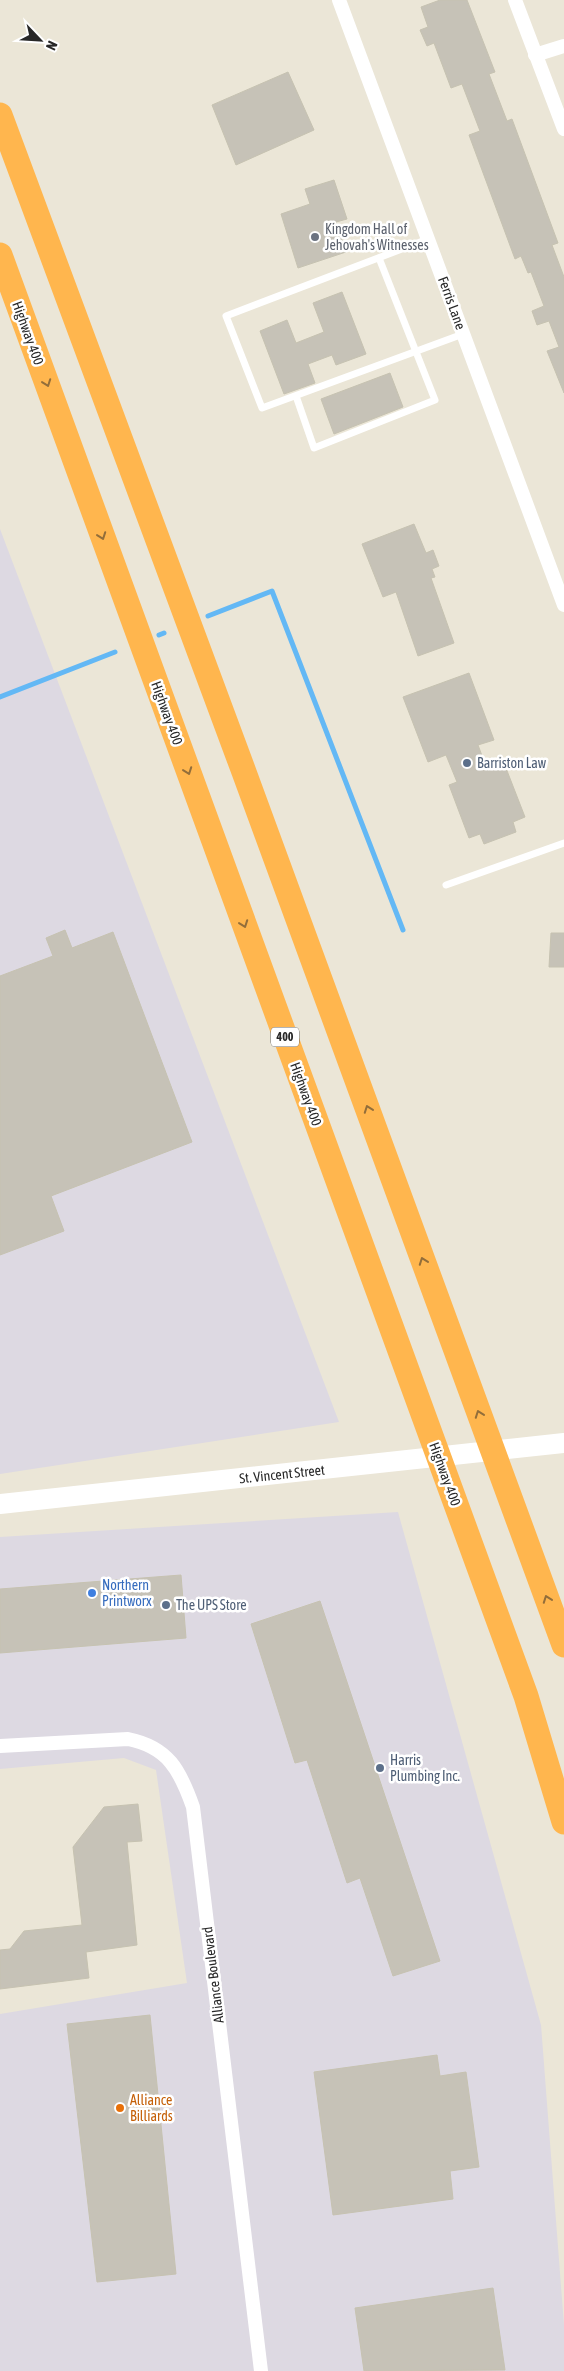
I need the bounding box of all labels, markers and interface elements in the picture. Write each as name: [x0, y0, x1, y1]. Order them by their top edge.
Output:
north arrow: [15, 15, 65, 65]
text: N: [43, 38, 61, 53]
place label: Kingdom Hall of Jehovah's Witnesses: [325, 221, 429, 253]
marker: Kingdom Hall of Jehovah's Witnesses: [309, 231, 321, 243]
street label: Ferris Lane: [435, 274, 469, 332]
street label: Highway 400: [9, 299, 47, 367]
one-way arrow: [41, 379, 51, 387]
one-way arrow: [96, 531, 106, 540]
street label: Highway 400: [148, 679, 186, 747]
place label: Barriston Law: [477, 755, 547, 771]
marker: Barriston Law: [461, 757, 473, 769]
one-way arrow: [182, 766, 192, 775]
one-way arrow: [238, 919, 248, 927]
road number: 400: [271, 1028, 299, 1046]
street label: Highway 400: [287, 1060, 325, 1128]
one-way arrow: [364, 1105, 374, 1114]
one-way arrow: [419, 1258, 429, 1266]
one-way arrow: [475, 1410, 485, 1419]
street label: Highway 400: [426, 1440, 464, 1508]
street label: St. Vincent Street: [238, 1462, 326, 1486]
place label: Northern Printworx: [102, 1577, 152, 1609]
marker: Northern Printworx: [86, 1587, 98, 1599]
one-way arrow: [543, 1596, 553, 1604]
place label: The UPS Store: [176, 1597, 247, 1613]
marker: The UPS Store: [160, 1599, 172, 1611]
place label: Harris Plumbing Inc.: [390, 1752, 460, 1784]
marker: Harris Plumbing Inc.: [374, 1762, 386, 1774]
street label: Alliance Boulevard: [199, 1926, 227, 2024]
place label: Alliance Billiards: [130, 2092, 173, 2124]
marker: Alliance Billiards: [114, 2102, 126, 2114]

